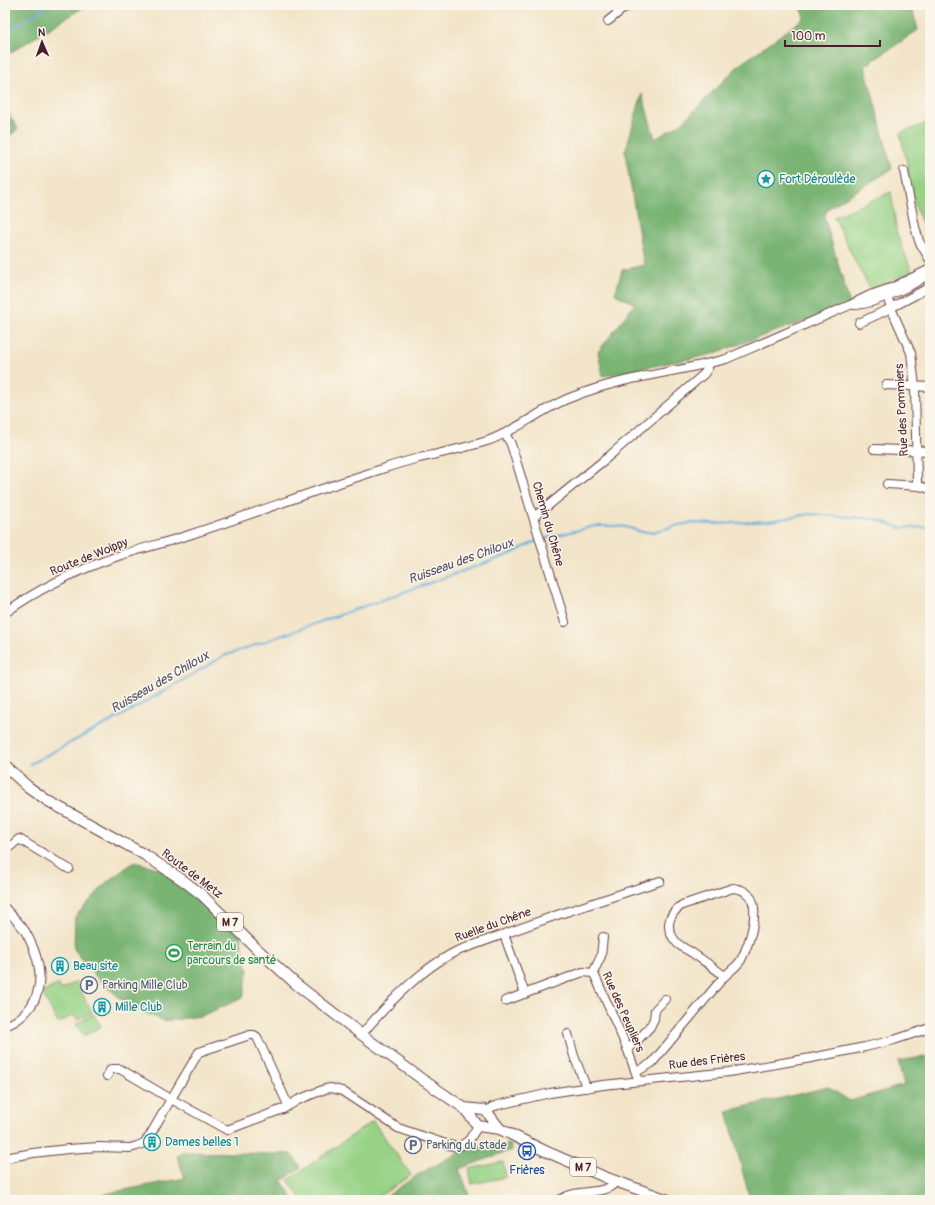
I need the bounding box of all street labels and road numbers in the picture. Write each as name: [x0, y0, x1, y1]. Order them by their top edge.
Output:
street label: Rue des Pommiers: [892, 362, 912, 457]
street label: Chemin du Chêne: [529, 480, 567, 568]
street label: Route de Woippy: [48, 535, 130, 579]
street label: Route de Metz: [158, 846, 226, 902]
street label: Ruelle du Chêne: [453, 904, 533, 946]
road number: M 7: [217, 913, 243, 931]
street label: Rue des Peupliers: [599, 970, 648, 1055]
street label: Rue des Frières: [668, 1049, 747, 1073]
road number: M 7: [570, 1158, 596, 1176]

